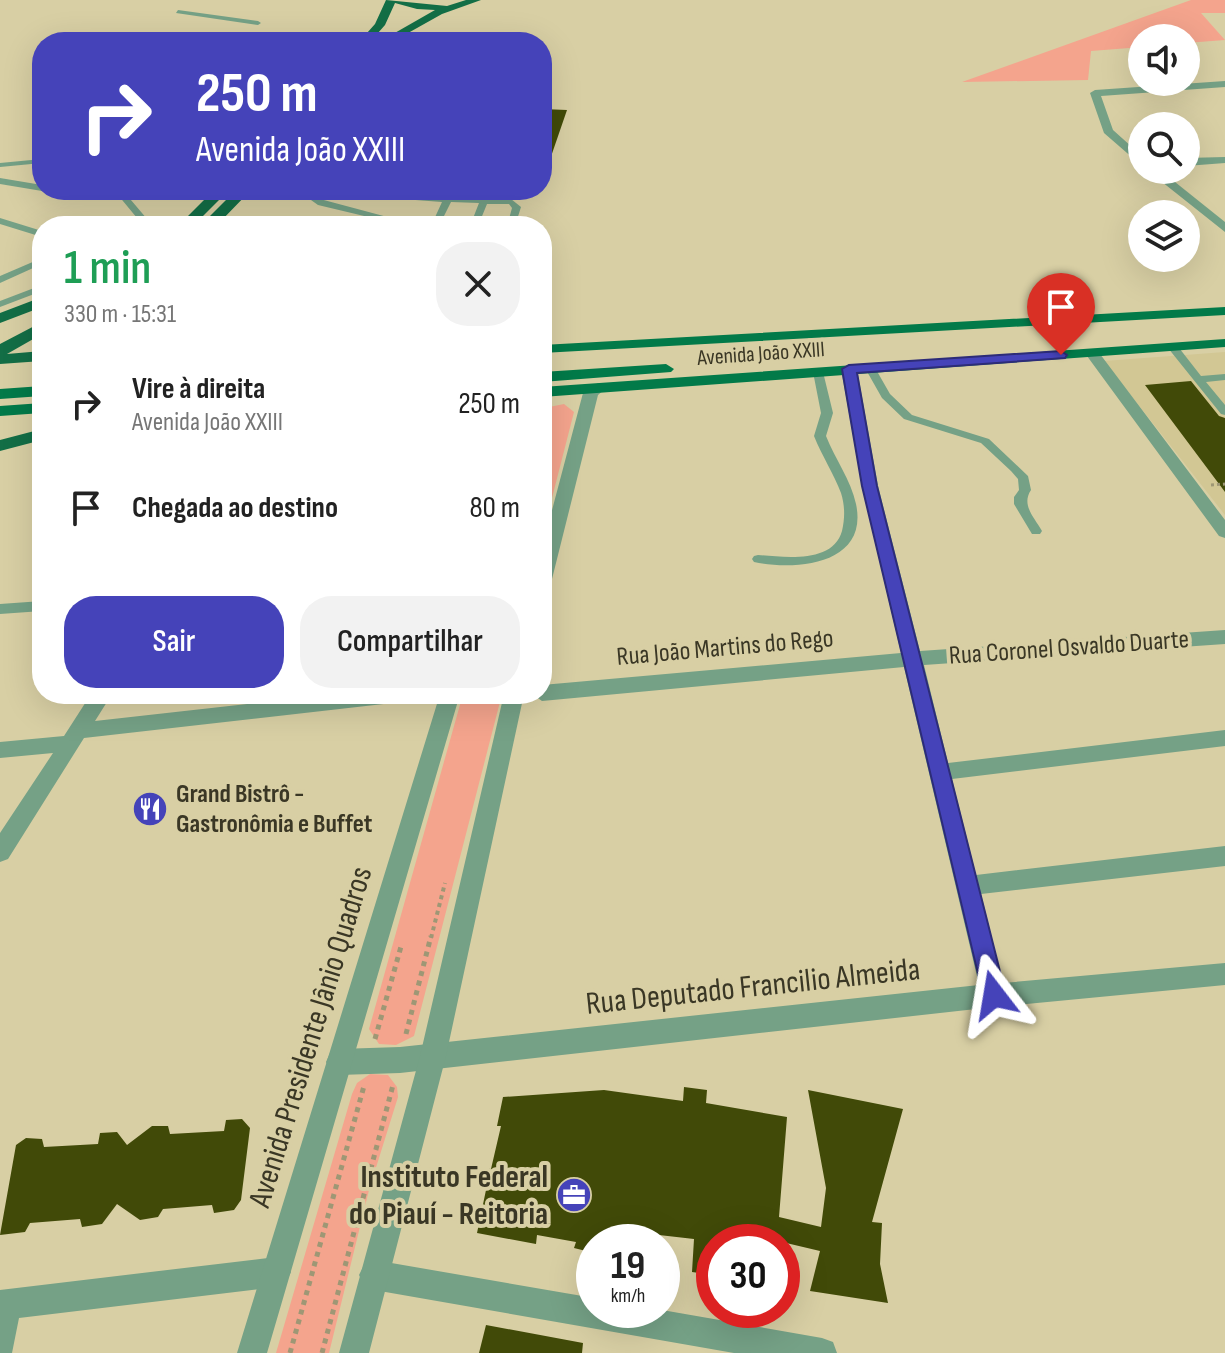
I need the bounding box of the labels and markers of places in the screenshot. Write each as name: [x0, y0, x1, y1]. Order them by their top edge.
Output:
pin: [1027, 273, 1095, 355]
place label: Grand Bistrô - Gastronômia e Buffet: [176, 779, 373, 840]
restaurant icon: Grand Bistrô - Gastronômia e Buffet: [131, 790, 169, 828]
place label: Instituto Federal do Piauí - Reitoria: [349, 1158, 548, 1234]
office icon: Instituto Federal do Piauí - Reitoria: [555, 1176, 593, 1214]

